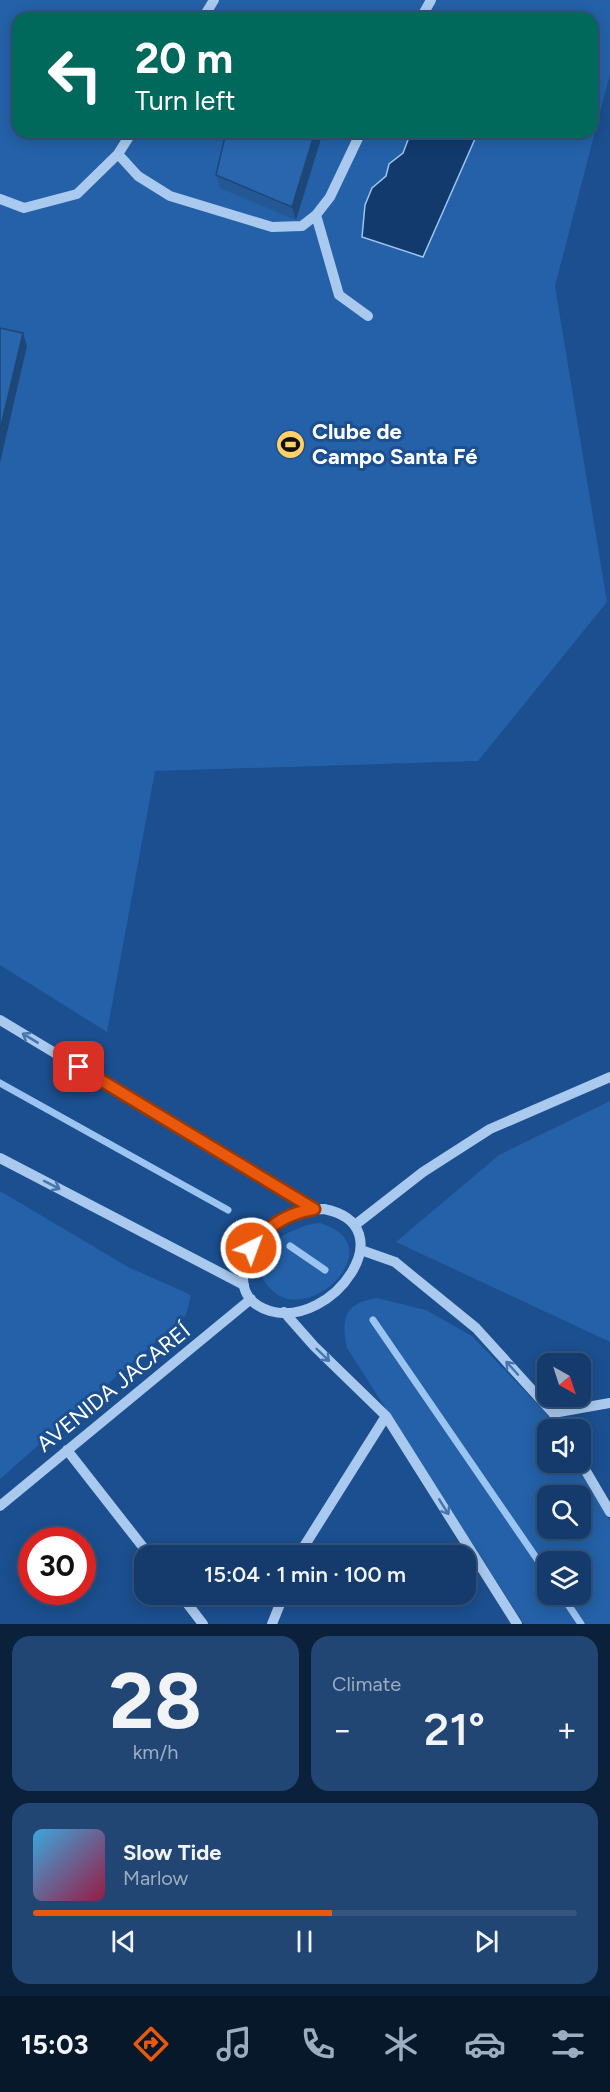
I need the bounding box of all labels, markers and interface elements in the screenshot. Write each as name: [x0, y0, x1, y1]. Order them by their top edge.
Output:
text: 20 m: [135, 33, 233, 84]
icon: left: [36, 36, 114, 114]
text: Turn left: [135, 84, 235, 117]
place label: Clube de Campo Santa Fé: [312, 418, 478, 470]
sports icon: Clube de Campo Santa Fé: [275, 428, 307, 460]
one-way arrow: [22, 1032, 39, 1044]
pin: [53, 1041, 104, 1092]
icon: arrive: [62, 1050, 95, 1083]
one-way arrow: [43, 1179, 61, 1191]
position arrow: [219, 1216, 283, 1280]
street label: AVENIDA JACAREÍ: [31, 1316, 196, 1458]
one-way arrow: [316, 1348, 331, 1363]
north arrow: [537, 1353, 591, 1407]
map controls: [537, 1353, 591, 1605]
one-way arrow: [505, 1361, 519, 1376]
button: sound: [537, 1419, 591, 1473]
button: search: [537, 1485, 591, 1539]
one-way arrow: [438, 1498, 450, 1515]
speed limit sign: 30: [18, 1527, 96, 1605]
button: layers: [537, 1551, 591, 1605]
text: 15:04 · 1 min · 100 m: [204, 1561, 406, 1588]
text: 28: [109, 1654, 202, 1748]
text: Climate: [332, 1672, 401, 1696]
text: 21°: [424, 1702, 485, 1756]
text: −: [332, 1710, 353, 1749]
text: +: [556, 1710, 577, 1749]
text: km/h: [133, 1740, 178, 1764]
text: Slow Tide: [123, 1839, 222, 1866]
text: Marlow: [123, 1866, 188, 1890]
icon: previous: [107, 1925, 140, 1958]
icon: pause: [288, 1925, 321, 1958]
icon: next: [470, 1925, 503, 1958]
icon: directions: [130, 2023, 172, 2065]
icon: music: [213, 2023, 255, 2065]
icon: phone: [297, 2023, 339, 2065]
icon: climate: [380, 2023, 422, 2065]
icon: car: [464, 2023, 506, 2065]
icon: filters: [547, 2023, 589, 2065]
text: 15:03: [21, 2028, 88, 2061]

